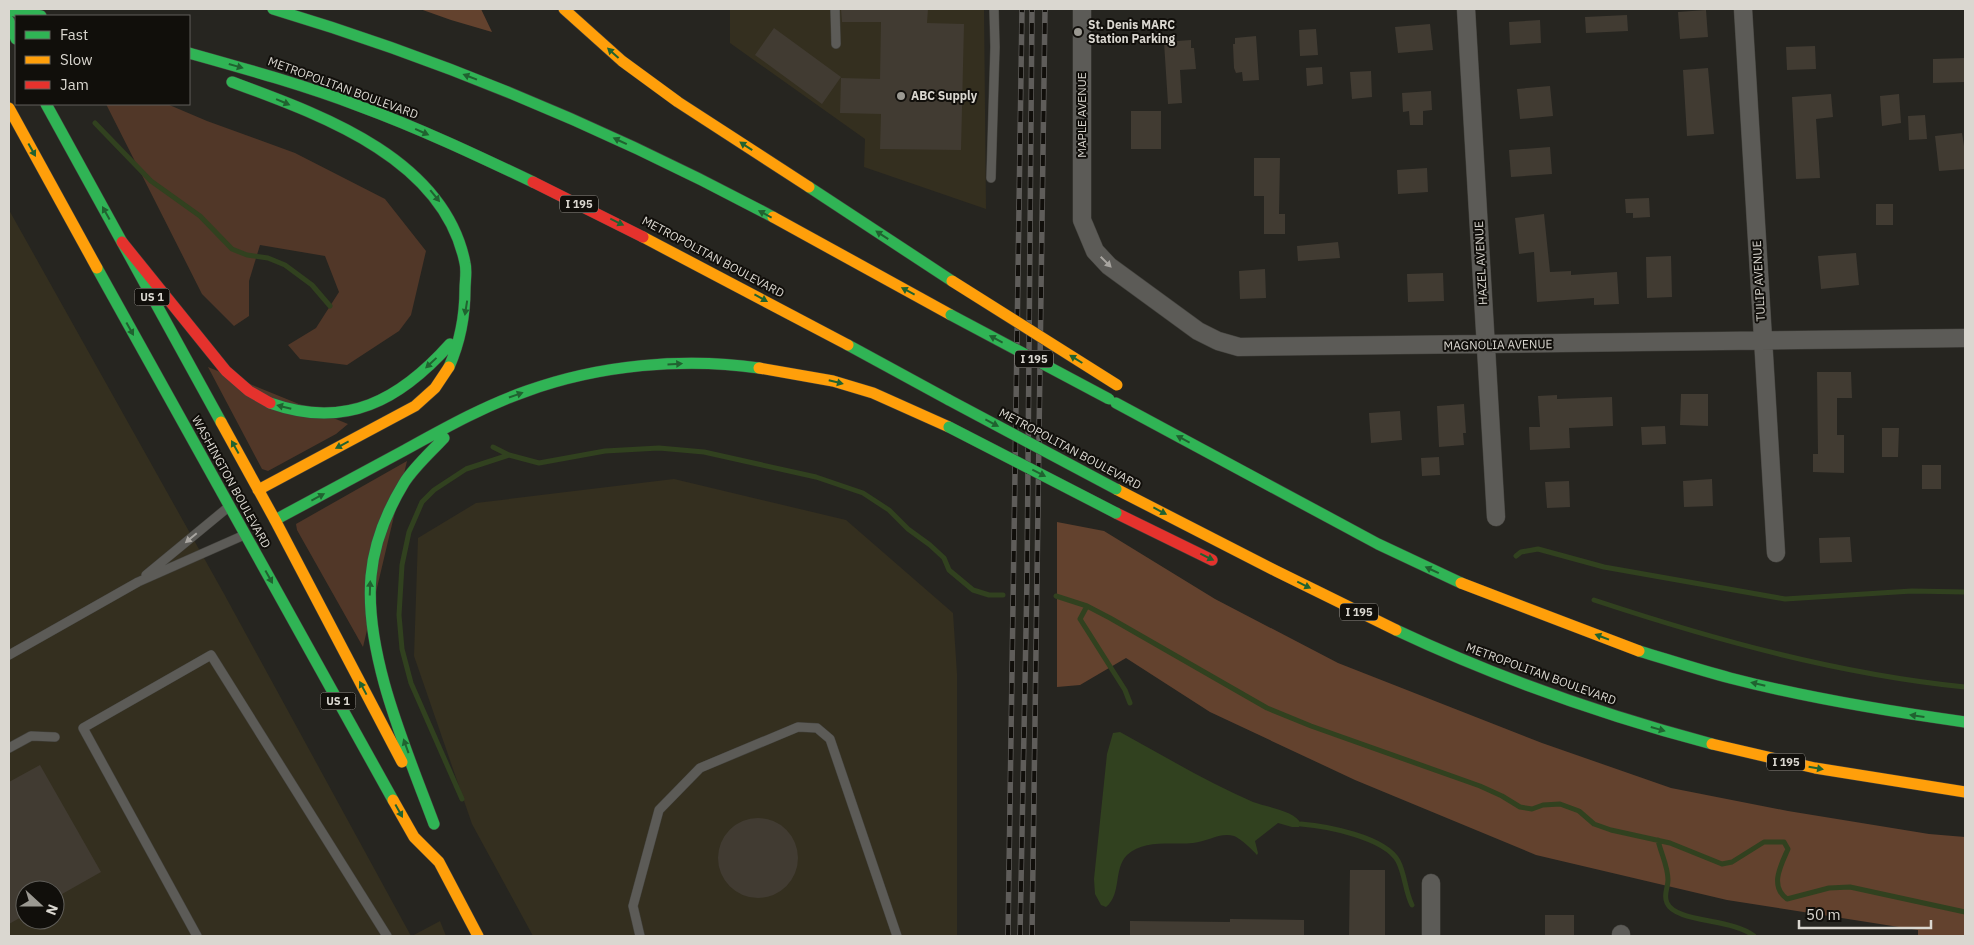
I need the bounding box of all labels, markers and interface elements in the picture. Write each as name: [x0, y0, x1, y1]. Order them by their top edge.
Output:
legend: [15, 15, 190, 105]
place label: St. Denis MARC Station Parking: [1088, 17, 1175, 46]
text: Fast: [60, 25, 88, 44]
marker: St. Denis MARC Station Parking: [1072, 26, 1084, 38]
one-way arrow: [608, 47, 620, 59]
text: Slow: [60, 50, 93, 69]
street label: METROPOLITAN BOULEVARD: [266, 53, 420, 122]
one-way arrow: [228, 62, 243, 70]
street label: MAPLE AVENUE: [1074, 72, 1089, 158]
one-way arrow: [463, 73, 478, 80]
text: Jam: [60, 75, 89, 94]
place label: ABC Supply: [911, 88, 978, 103]
marker: ABC Supply: [895, 90, 907, 102]
one-way arrow: [276, 98, 291, 106]
one-way arrow: [415, 128, 429, 136]
one-way arrow: [613, 137, 627, 145]
one-way arrow: [739, 142, 753, 151]
one-way arrow: [28, 143, 36, 158]
one-way arrow: [429, 189, 440, 202]
road number: I 195: [560, 195, 598, 212]
one-way arrow: [102, 206, 110, 220]
one-way arrow: [758, 210, 772, 218]
street label: METROPOLITAN BOULEVARD: [640, 213, 787, 300]
one-way arrow: [609, 218, 624, 227]
street label: HAZEL AVENUE: [1471, 221, 1490, 305]
one-way arrow: [875, 230, 889, 240]
street label: TULIP AVENUE: [1749, 240, 1768, 322]
one-way arrow: [1100, 256, 1112, 268]
one-way arrow: [901, 287, 915, 296]
road number: US 1: [134, 288, 170, 306]
one-way arrow: [753, 294, 768, 302]
one-way arrow: [461, 301, 469, 317]
one-way arrow: [126, 321, 134, 336]
one-way arrow: [989, 335, 1004, 343]
street label: MAGNOLIA AVENUE: [1443, 336, 1553, 353]
road number: I 195: [1015, 350, 1053, 368]
one-way arrow: [1069, 354, 1082, 363]
one-way arrow: [425, 357, 437, 369]
one-way arrow: [667, 360, 683, 368]
one-way arrow: [828, 378, 843, 386]
one-way arrow: [509, 391, 524, 398]
one-way arrow: [276, 402, 291, 410]
street label: METROPOLITAN BOULEVARD: [997, 405, 1144, 492]
street label: WASHINGTON BOULEVARD: [189, 413, 274, 551]
one-way arrow: [985, 419, 999, 427]
one-way arrow: [1176, 435, 1191, 443]
one-way arrow: [231, 440, 239, 455]
one-way arrow: [334, 441, 349, 449]
one-way arrow: [1032, 469, 1046, 477]
one-way arrow: [311, 492, 325, 501]
one-way arrow: [1153, 507, 1166, 516]
one-way arrow: [185, 532, 197, 543]
one-way arrow: [1200, 553, 1214, 561]
one-way arrow: [1425, 565, 1439, 573]
one-way arrow: [265, 570, 273, 584]
one-way arrow: [367, 580, 375, 596]
one-way arrow: [1297, 582, 1311, 590]
road number: I 195: [1340, 604, 1378, 620]
one-way arrow: [1594, 633, 1609, 641]
street label: METROPOLITAN BOULEVARD: [1464, 639, 1618, 708]
one-way arrow: [1750, 680, 1765, 688]
one-way arrow: [359, 681, 367, 695]
road number: US 1: [320, 692, 356, 709]
one-way arrow: [1909, 711, 1925, 719]
one-way arrow: [1651, 725, 1666, 733]
one-way arrow: [402, 738, 409, 753]
road number: I 195: [1767, 754, 1805, 770]
one-way arrow: [1808, 764, 1823, 772]
one-way arrow: [395, 803, 403, 818]
north arrow: [15, 880, 65, 930]
scale bar: [1799, 898, 1932, 930]
text: N: [42, 902, 62, 918]
text: 50 m: [1806, 905, 1841, 924]

